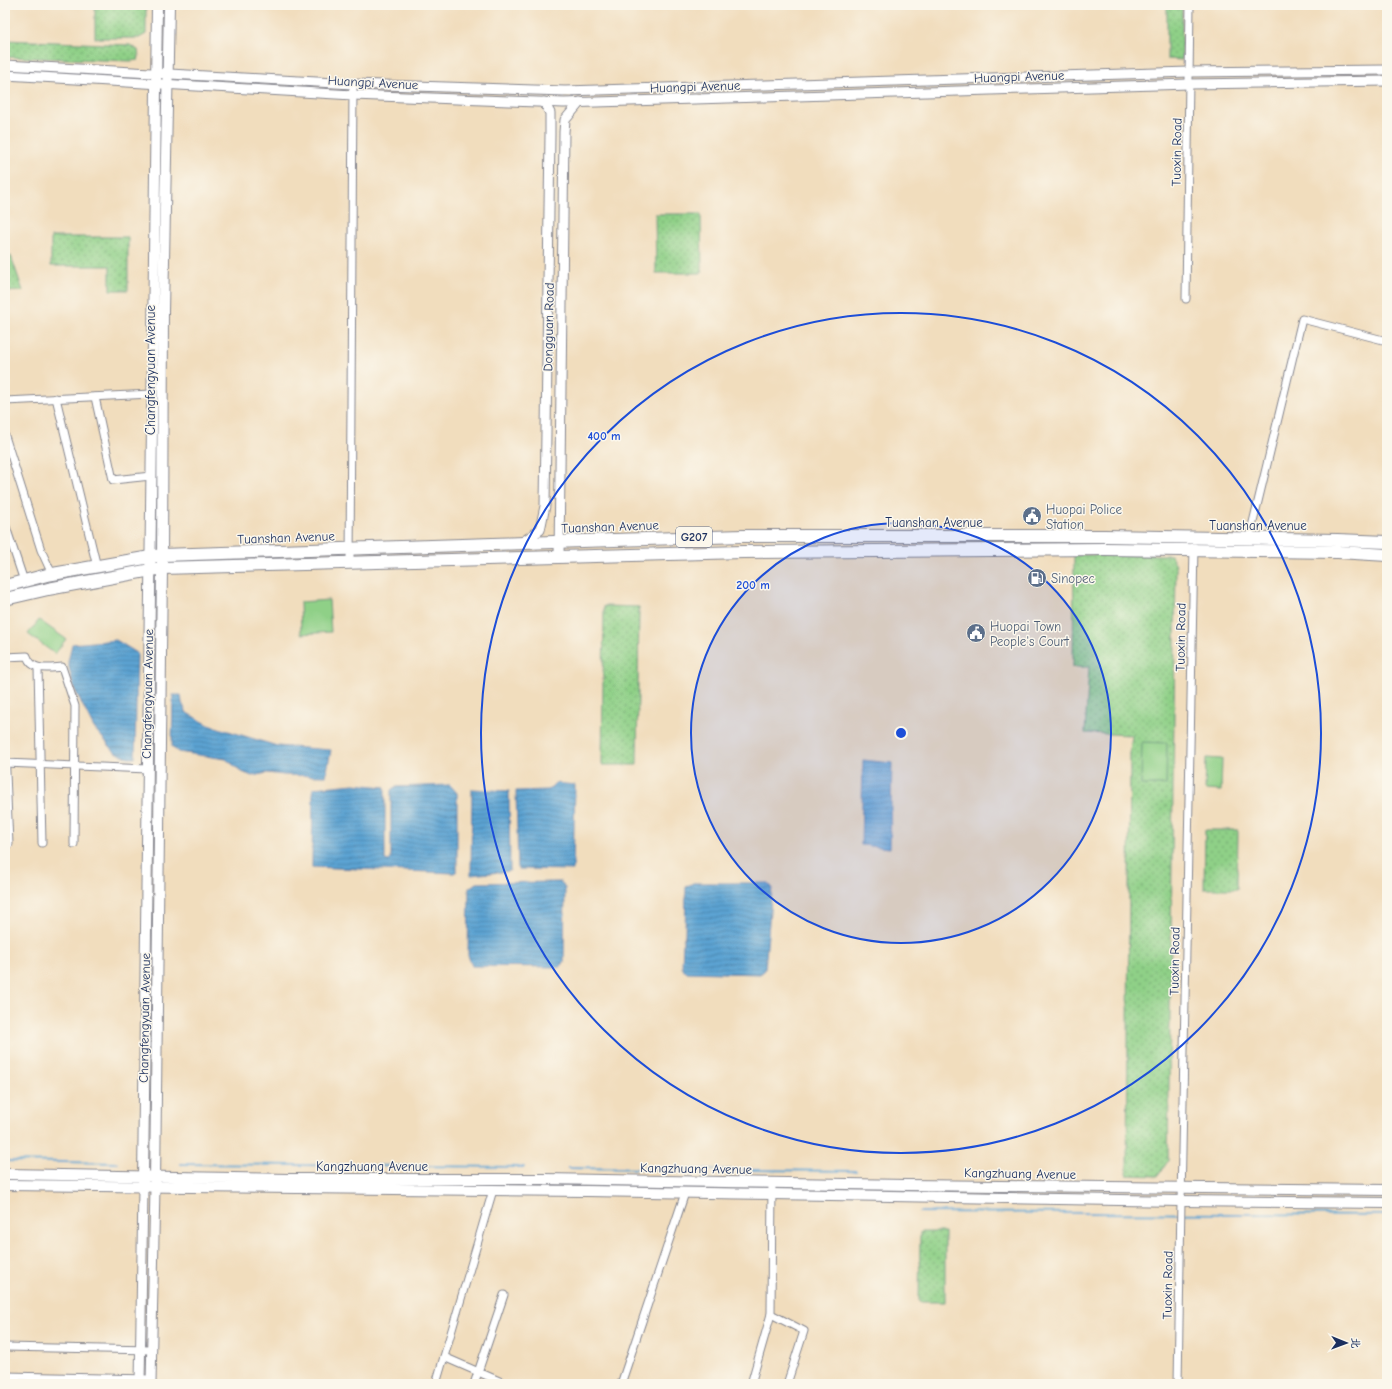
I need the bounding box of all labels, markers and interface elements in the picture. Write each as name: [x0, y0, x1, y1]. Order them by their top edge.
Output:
street label: Huangpi Avenue: [973, 67, 1065, 86]
street label: Huangpi Avenue: [327, 73, 419, 92]
street label: Huangpi Avenue: [649, 77, 741, 96]
street label: Tuoxin Road: [1168, 118, 1185, 186]
street label: Dongguan Road: [540, 282, 557, 372]
street label: Changfengyuan Avenue: [143, 305, 158, 435]
text: 400 m: [587, 429, 621, 443]
place label: Huopai Police Station: [1046, 502, 1122, 532]
public building icon: Huopai Police Station: [1021, 505, 1043, 527]
street label: Tuanshan Avenue: [885, 515, 983, 530]
street label: Tuanshan Avenue: [561, 517, 659, 536]
street label: Tuanshan Avenue: [1209, 518, 1307, 533]
road number: G207: [676, 527, 712, 547]
street label: Tuanshan Avenue: [237, 528, 335, 547]
fuel station icon: Sinopec: [1026, 567, 1048, 589]
place label: Sinopec: [1051, 571, 1095, 586]
text: 200 m: [736, 578, 770, 592]
street label: Tuoxin Road: [1172, 603, 1189, 671]
place label: Huopai Town People's Court: [990, 619, 1070, 649]
public building icon: Huopai Town People's Court: [965, 622, 987, 644]
street label: Changfengyuan Avenue: [139, 628, 156, 759]
centre of rings: [894, 726, 908, 740]
street label: Tuoxin Road: [1166, 927, 1183, 995]
street label: Changfengyuan Avenue: [136, 952, 153, 1083]
street label: Kangzhuang Avenue: [316, 1159, 428, 1174]
street label: Kangzhuang Avenue: [640, 1160, 753, 1177]
street label: Kangzhuang Avenue: [964, 1165, 1077, 1182]
street label: Tuoxin Road: [1159, 1251, 1176, 1319]
north arrow: [1326, 1323, 1366, 1363]
text: 北: [1349, 1338, 1362, 1349]

